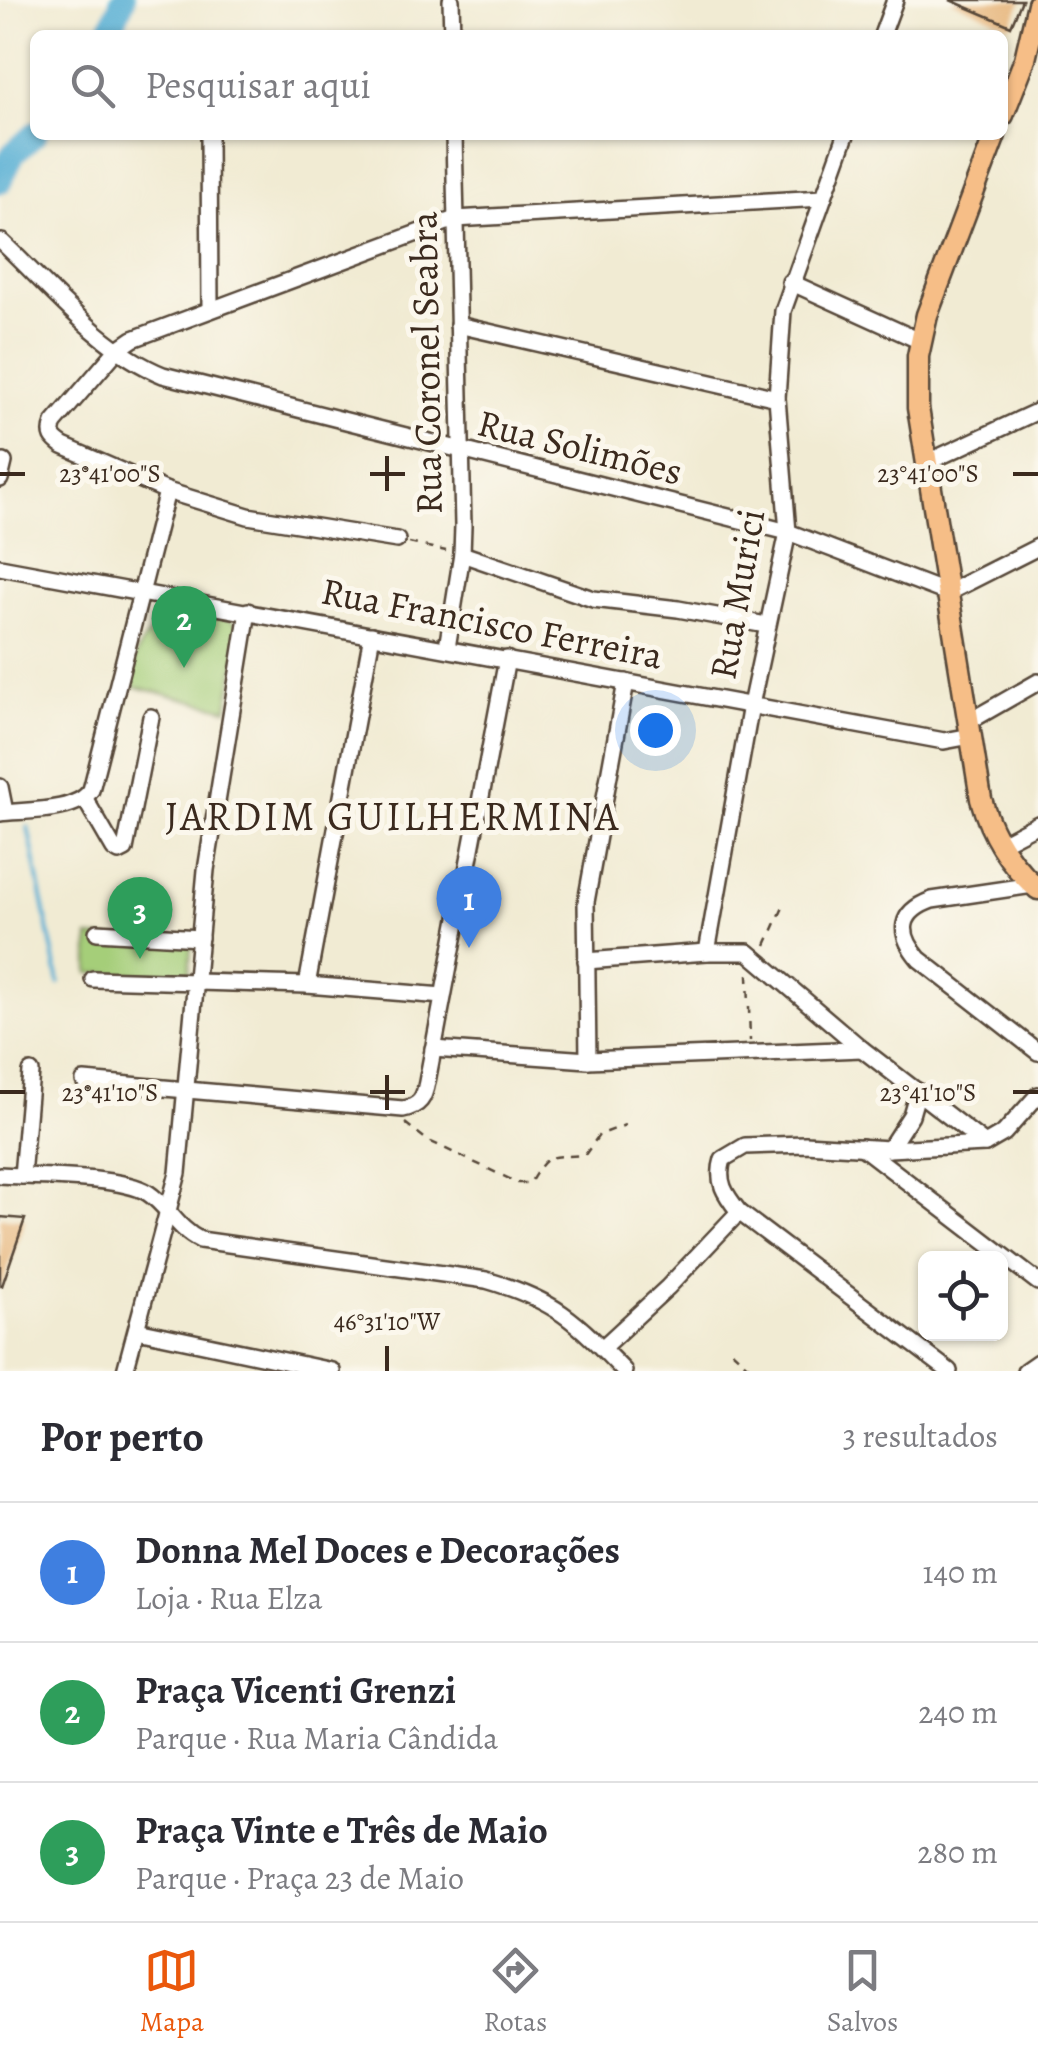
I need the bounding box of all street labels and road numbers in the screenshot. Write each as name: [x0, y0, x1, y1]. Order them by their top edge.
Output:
street label: Rua Coronel Seabra: [397, 211, 455, 515]
street label: Rua Solimões: [472, 396, 688, 498]
street label: Rua Murici: [696, 505, 778, 683]
street label: Rua Francisco Ferreira: [317, 564, 667, 682]

